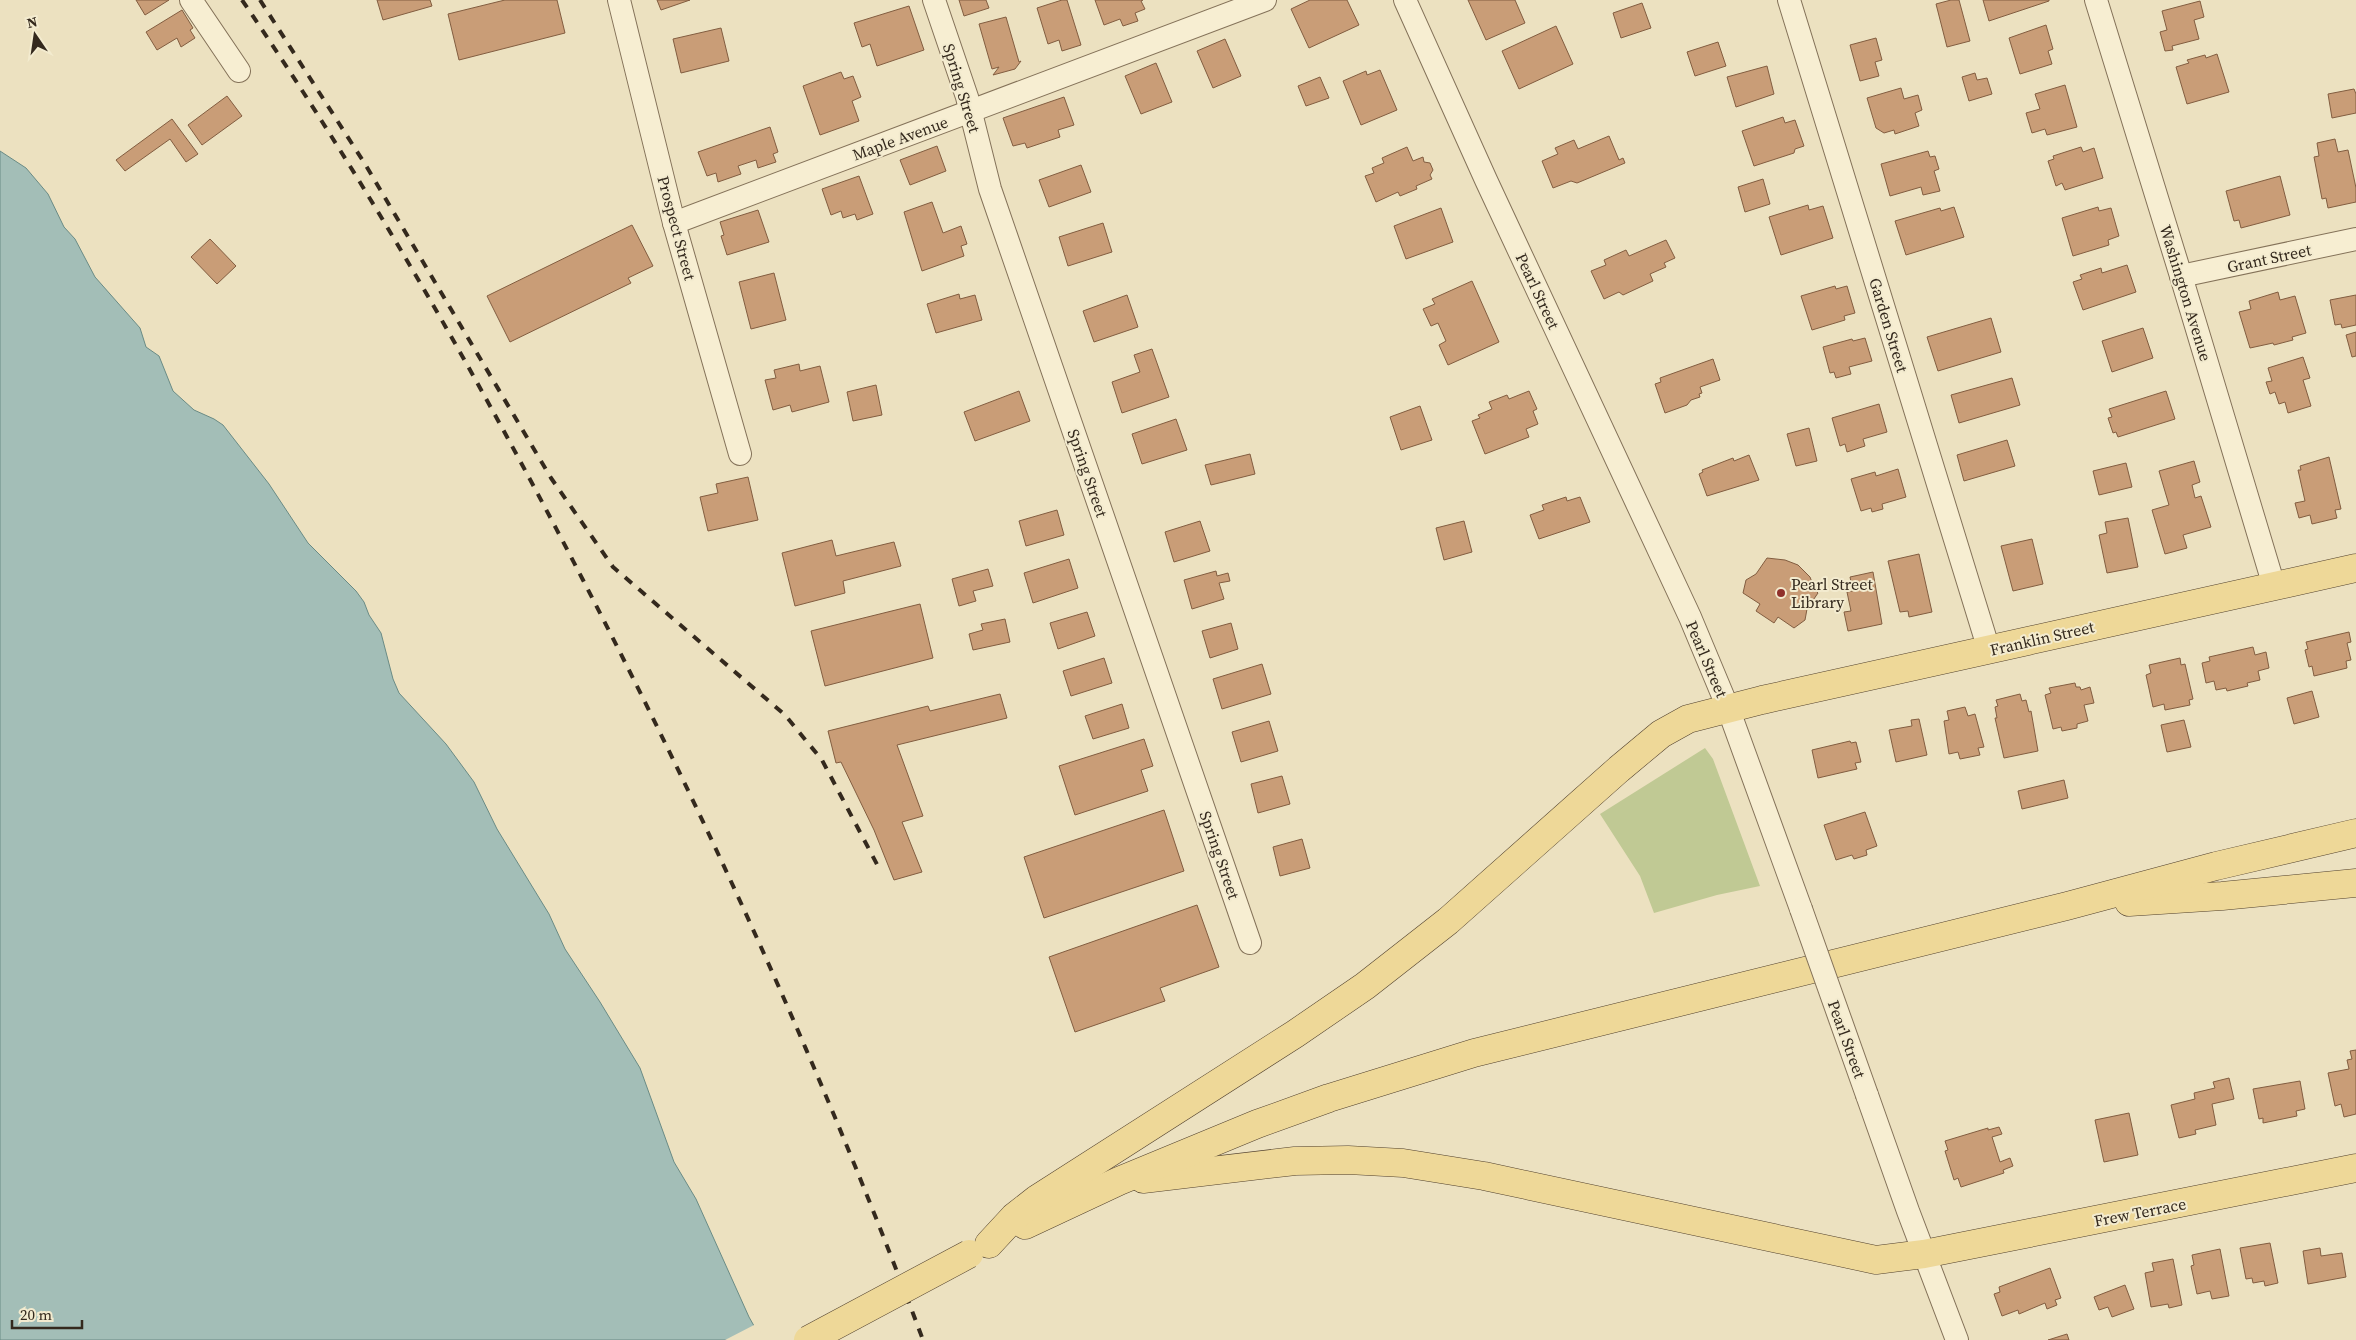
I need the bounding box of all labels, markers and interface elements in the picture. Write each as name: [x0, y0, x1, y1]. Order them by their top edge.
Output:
north arrow: [10, 10, 60, 60]
text: N: [25, 11, 39, 33]
street label: Spring Street: [938, 41, 986, 136]
street label: Maple Avenue: [849, 111, 951, 165]
street label: Prospect Street: [653, 173, 702, 283]
street label: Washington Avenue: [2155, 222, 2217, 364]
street label: Grant Street: [2225, 238, 2314, 278]
street label: Pearl Street: [1511, 249, 1566, 333]
street label: Garden Street: [1864, 275, 1914, 376]
street label: Spring Street: [1063, 426, 1114, 521]
place label: Pearl Street Library: [1791, 573, 1873, 613]
marker: Pearl Street Library: [1775, 587, 1787, 599]
street label: Franklin Street: [1988, 615, 2097, 661]
street label: Pearl Street: [1681, 617, 1733, 702]
street label: Spring Street: [1195, 808, 1246, 903]
street label: Pearl Street: [1823, 997, 1872, 1082]
street label: Frew Terrace: [2092, 1192, 2188, 1232]
scale bar: [12, 1298, 82, 1330]
text: 20 m: [20, 1304, 52, 1325]

